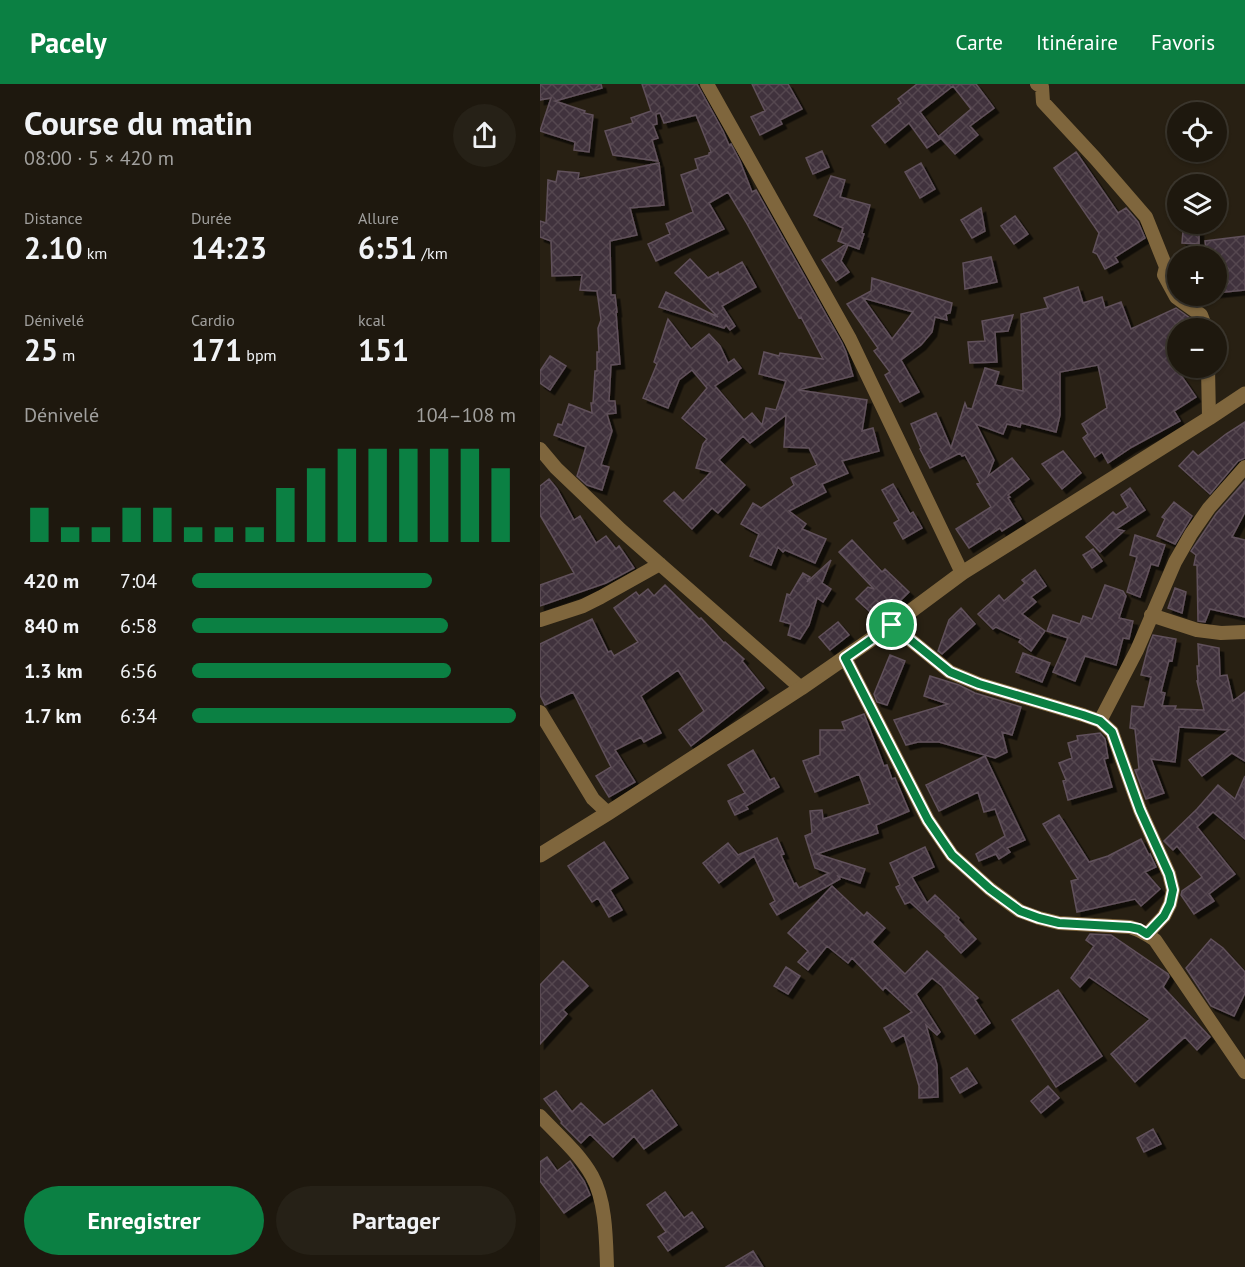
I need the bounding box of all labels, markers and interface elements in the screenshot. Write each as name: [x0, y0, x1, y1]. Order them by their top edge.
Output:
text: Pacely: [30, 24, 107, 61]
text: Carte: [956, 29, 1003, 56]
text: Itinéraire: [1036, 29, 1118, 56]
text: Favoris: [1151, 29, 1215, 56]
text: Course du matin: [24, 101, 253, 144]
map controls: [1167, 102, 1227, 378]
button: locate: [1167, 102, 1227, 162]
button: share: [453, 104, 516, 167]
text: 08:00 · 5 × 420 m: [24, 145, 174, 171]
button: layers: [1167, 174, 1227, 234]
text: Distance: [24, 208, 83, 228]
text: Durée: [191, 208, 232, 228]
text: Allure: [358, 208, 399, 228]
text: 2.10: [24, 228, 82, 267]
text: 14:23: [191, 228, 267, 267]
text: 6:51: [358, 228, 417, 267]
text: km: [82, 243, 107, 263]
text: /km: [417, 243, 448, 263]
button: +: [1167, 246, 1227, 306]
text: Dénivelé: [24, 310, 84, 330]
text: Cardio: [191, 310, 235, 330]
text: kcal: [358, 310, 385, 330]
button: −: [1167, 318, 1227, 378]
text: 25: [24, 330, 58, 369]
text: 171: [191, 330, 242, 369]
text: 151: [358, 330, 409, 369]
text: m: [58, 345, 75, 365]
text: bpm: [242, 345, 277, 365]
text: Dénivelé: [24, 402, 99, 428]
text: 104–108 m: [416, 402, 516, 428]
text: 420 m: [24, 568, 79, 594]
text: 7:04: [120, 568, 157, 594]
pin: [866, 599, 917, 650]
icon: arrive: [875, 608, 908, 641]
text: 840 m: [24, 613, 79, 639]
text: 6:58: [120, 613, 157, 639]
text: 1.3 km: [24, 658, 83, 684]
text: 6:56: [120, 658, 157, 684]
text: 1.7 km: [24, 703, 82, 729]
text: 6:34: [120, 703, 157, 729]
button: Enregistrer: [24, 1186, 264, 1255]
button: Partager: [276, 1186, 516, 1255]

